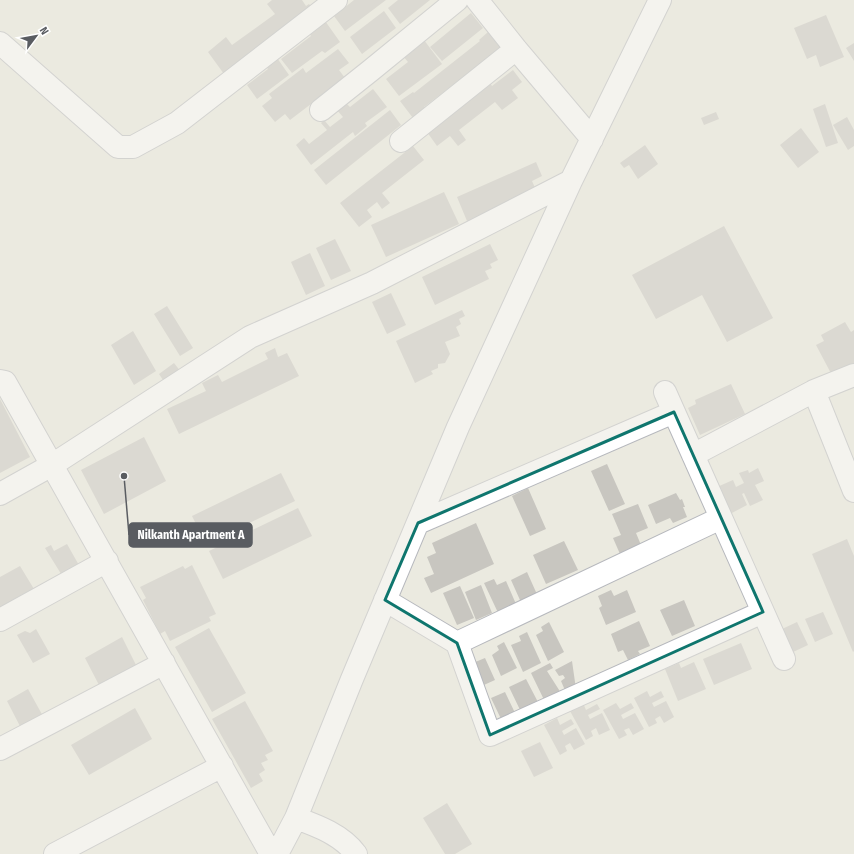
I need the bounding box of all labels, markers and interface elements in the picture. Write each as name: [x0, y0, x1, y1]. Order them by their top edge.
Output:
north arrow: [16, 16, 56, 56]
text: N: [37, 25, 51, 37]
callout: Nilkanth Apartment A: [129, 523, 252, 547]
text: Nilkanth Apartment A: [137, 528, 245, 542]

